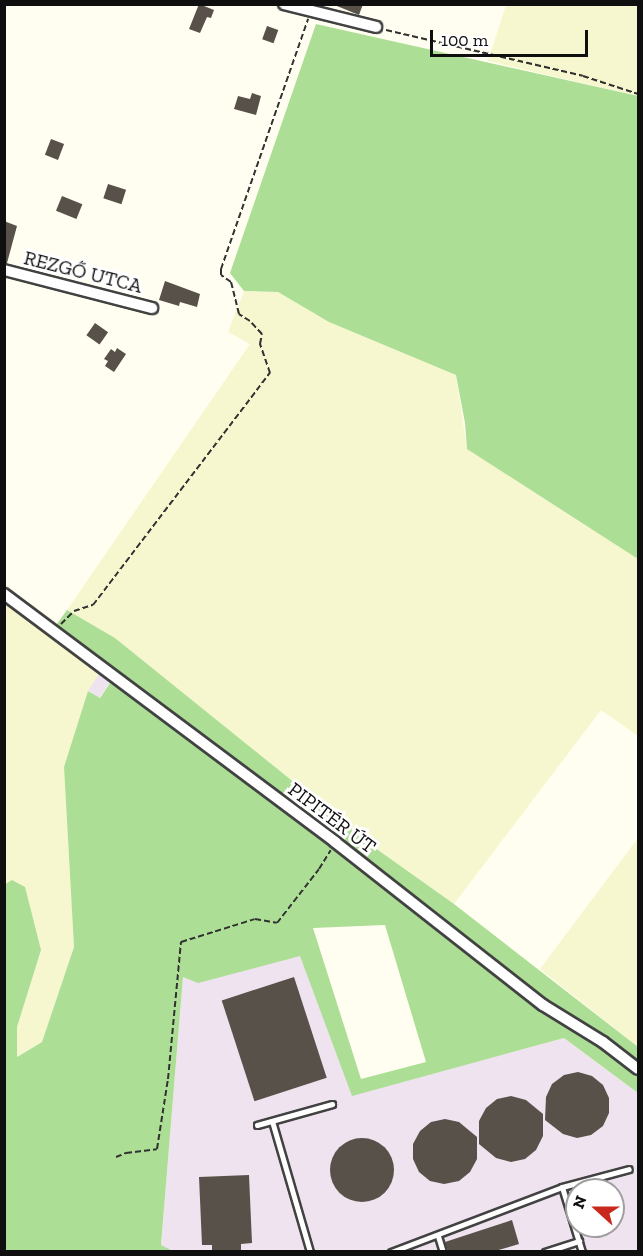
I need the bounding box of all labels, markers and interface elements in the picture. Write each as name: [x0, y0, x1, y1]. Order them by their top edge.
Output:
scale bar: [433, 18, 590, 56]
text: 100 m: [441, 29, 488, 51]
street label: REZGŐ UTCA: [21, 246, 145, 298]
street label: PIPITÉR ÚT: [284, 777, 380, 859]
north arrow: [565, 1178, 625, 1238]
text: N: [569, 1193, 591, 1211]

